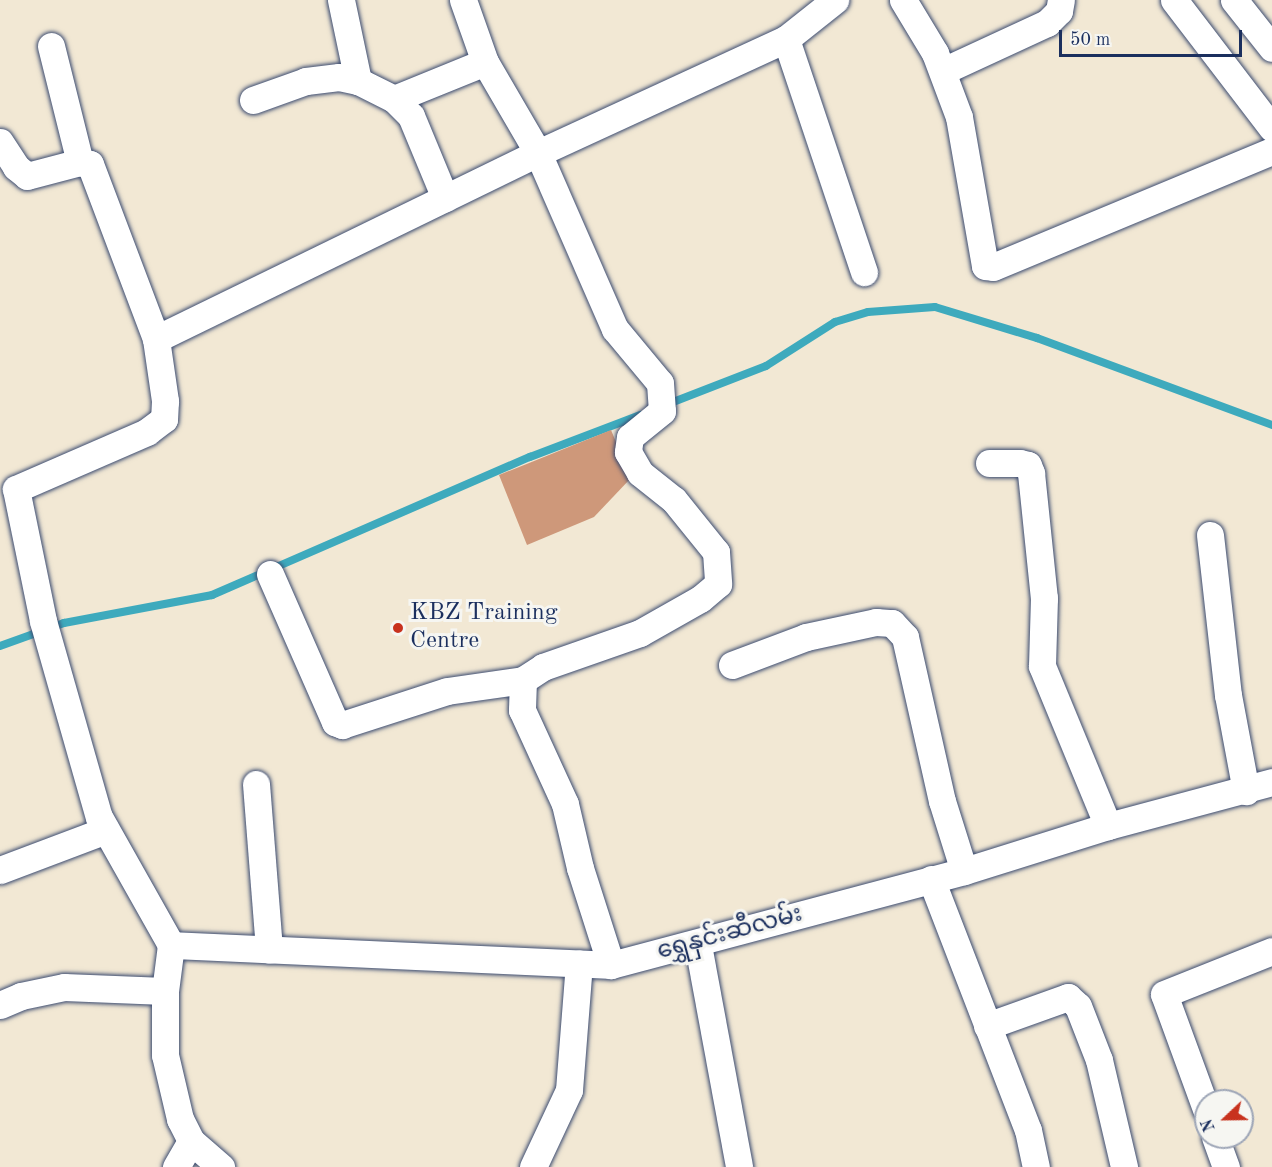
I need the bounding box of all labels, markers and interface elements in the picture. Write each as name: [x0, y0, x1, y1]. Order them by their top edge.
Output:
scale bar: [1062, 18, 1245, 56]
text: 50 m: [1070, 31, 1110, 49]
place label: KBZ Training Centre: [410, 600, 558, 656]
marker: KBZ Training Centre: [391, 621, 405, 635]
street label: ရွှေနှင်းဆီလမ်း: [654, 901, 806, 967]
north arrow: [1194, 1089, 1254, 1149]
text: N: [1199, 1116, 1219, 1134]

